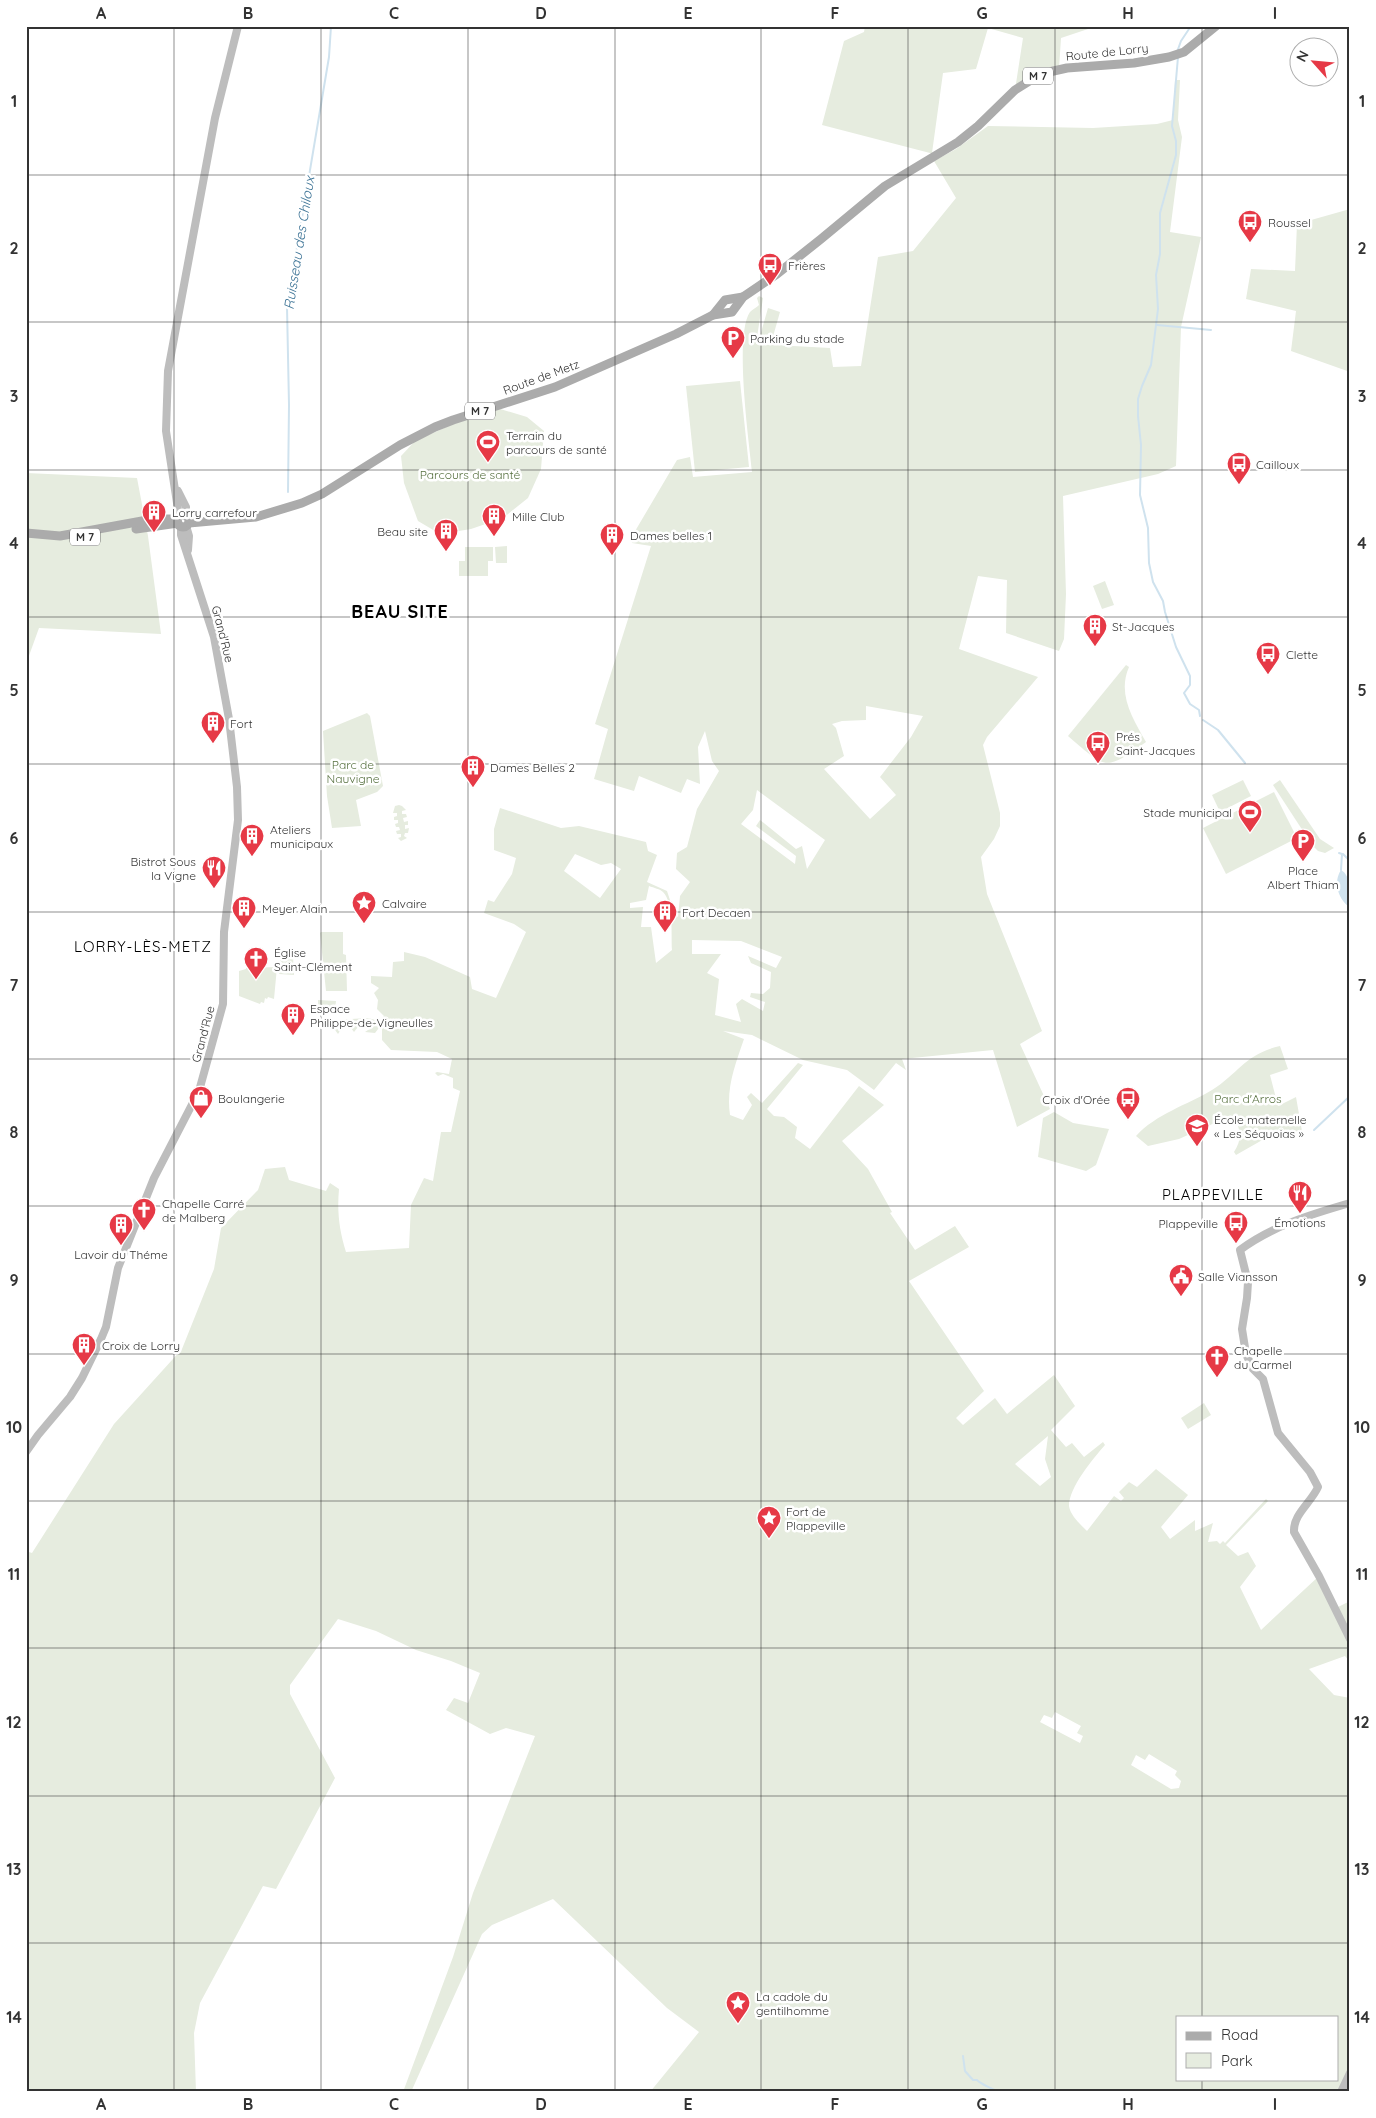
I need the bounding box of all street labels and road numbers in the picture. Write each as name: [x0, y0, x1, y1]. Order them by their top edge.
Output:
street label: Route de Lorry: [1065, 40, 1149, 64]
road number: M 7: [1023, 68, 1053, 84]
street label: Route de Metz: [501, 356, 581, 398]
road number: M 7: [465, 402, 495, 420]
road number: M 7: [70, 528, 100, 546]
street label: Grand'Rue: [209, 604, 237, 664]
street label: Grand'Rue: [188, 1004, 218, 1064]

